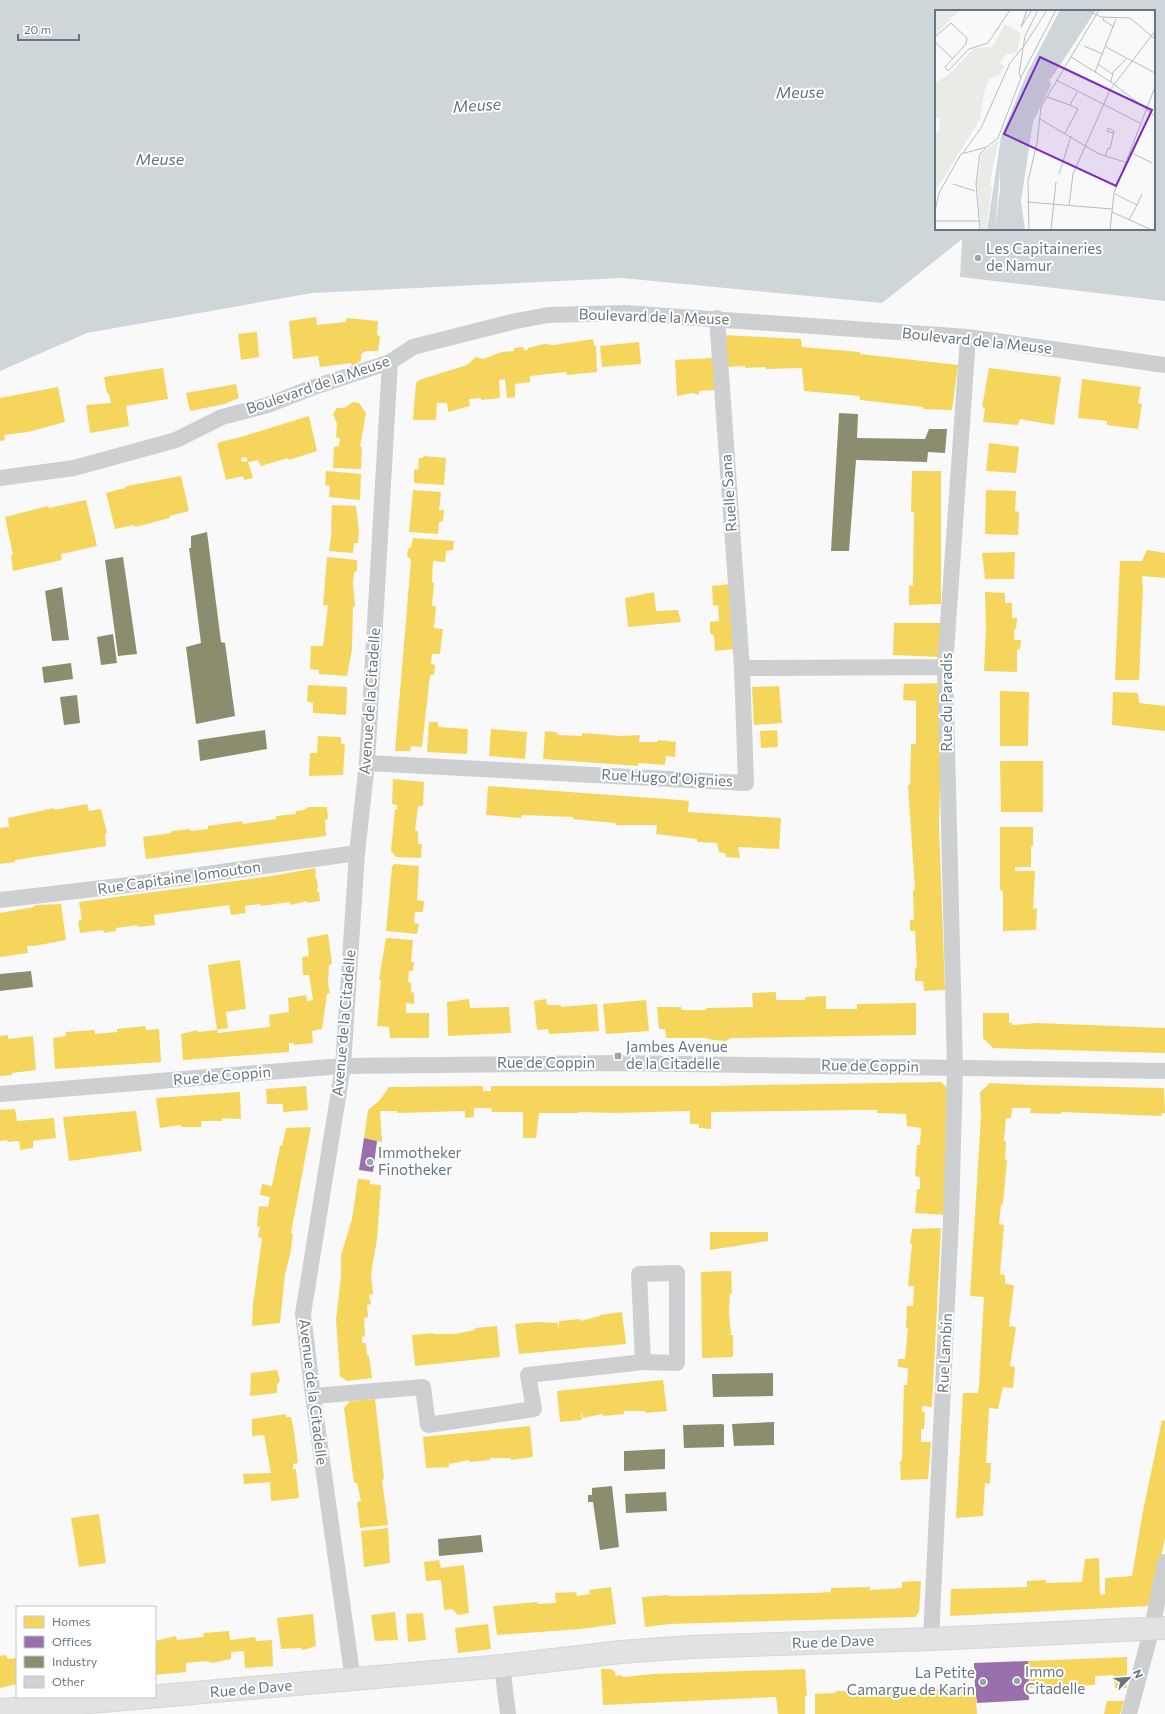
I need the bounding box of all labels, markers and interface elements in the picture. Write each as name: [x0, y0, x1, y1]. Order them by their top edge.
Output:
inset map: [935, 10, 1155, 230]
scale bar: [18, 16, 79, 42]
text: 20 m: [24, 22, 51, 36]
water label: Meuse: [776, 82, 825, 101]
water label: Meuse: [452, 93, 502, 116]
water label: Meuse: [136, 149, 185, 168]
place label: Les Capitaineries de Namur: [986, 239, 1102, 274]
marker: Les Capitaineries de Namur: [973, 253, 983, 263]
street label: Boulevard de la Meuse: [578, 304, 730, 328]
street label: Boulevard de la Meuse: [901, 323, 1053, 357]
street label: Boulevard de la Meuse: [244, 351, 392, 417]
street label: Ruelle Sana: [716, 454, 740, 532]
street label: Avenue de la Citadelle: [355, 627, 383, 775]
street label: Rue du Paradis: [937, 652, 955, 752]
street label: Rue Hugo d'Oignies: [601, 765, 733, 789]
street label: Rue Capitaine Jomouton: [96, 857, 262, 897]
street label: Avenue de la Citadelle: [328, 949, 358, 1097]
place label: Jambes Avenue de la Citadelle: [626, 1037, 728, 1072]
marker: Jambes Avenue de la Citadelle: [613, 1051, 623, 1061]
street label: Rue de Coppin: [497, 1053, 595, 1071]
street label: Rue de Coppin: [821, 1055, 919, 1075]
street label: Rue de Coppin: [172, 1062, 272, 1088]
place label: Immotheker Finotheker: [378, 1143, 462, 1178]
marker: Immotheker Finotheker: [365, 1157, 375, 1167]
street label: Rue Lambin: [933, 1313, 955, 1393]
street label: Avenue de la Citadelle: [296, 1318, 332, 1466]
legend: [16, 1606, 156, 1698]
text: Homes: [52, 1614, 90, 1628]
street label: Rue de Dave: [791, 1631, 875, 1651]
text: Offices: [52, 1634, 92, 1648]
text: Industry: [52, 1654, 97, 1668]
north arrow: [1109, 1658, 1149, 1698]
place label: Immo Citadelle: [1025, 1662, 1085, 1697]
place label: La Petite Camargue de Karin: [847, 1663, 975, 1698]
text: N: [1131, 1667, 1146, 1680]
text: Other: [52, 1674, 85, 1688]
street label: Rue de Dave: [209, 1675, 293, 1701]
marker: Immo Citadelle: [1012, 1676, 1022, 1686]
marker: La Petite Camargue de Karin: [978, 1677, 988, 1687]

